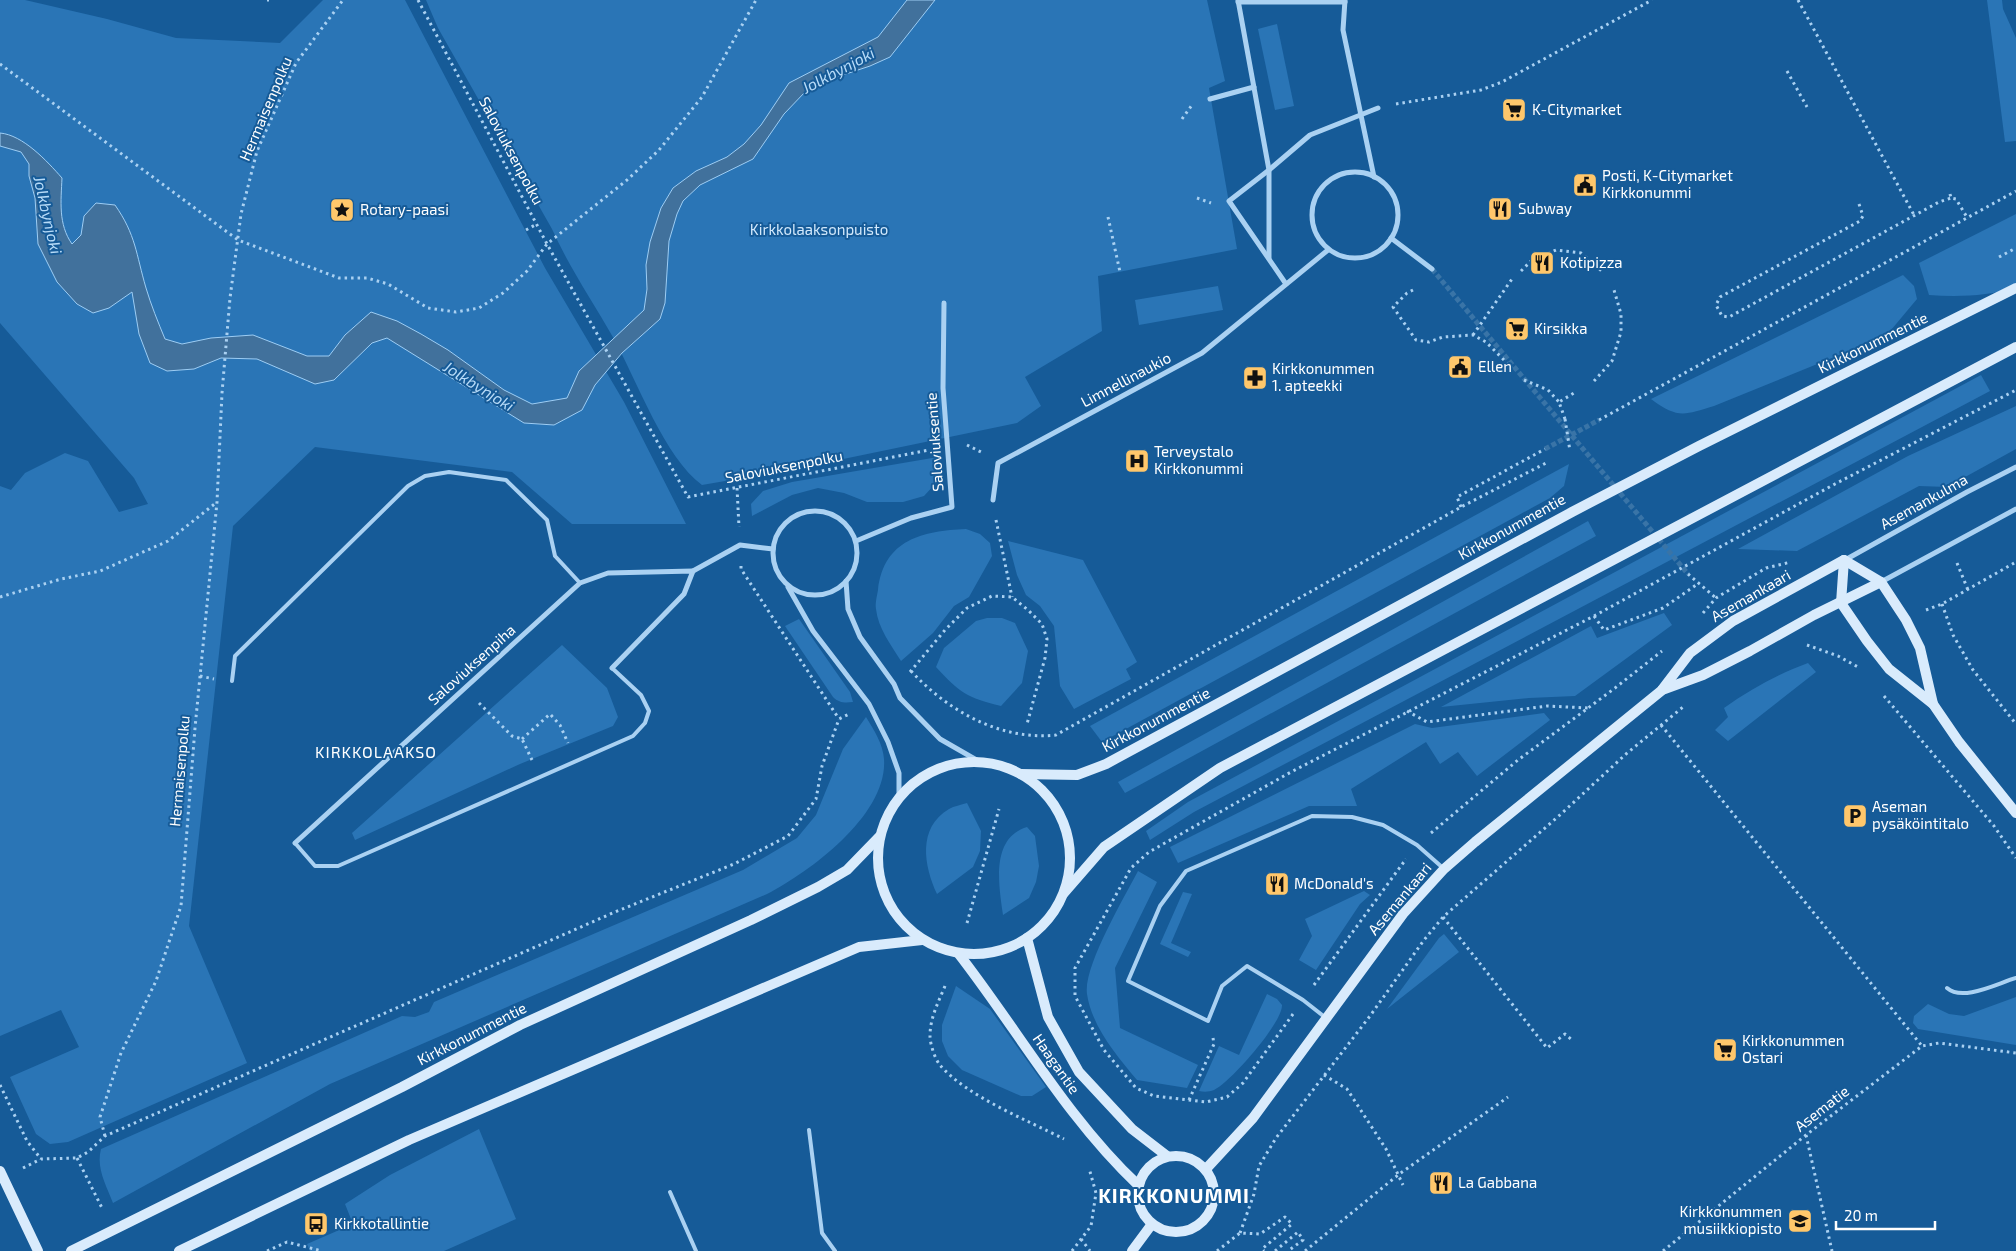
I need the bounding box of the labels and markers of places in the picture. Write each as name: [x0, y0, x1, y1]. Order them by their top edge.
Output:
supermarket icon: K-Citymarket: [1501, 97, 1527, 123]
place label: K-Citymarket: [1532, 100, 1622, 118]
place label: Posti, K-Citymarket Kirkkonummi: [1602, 166, 1733, 201]
public building icon: Posti, K-Citymarket Kirkkonummi: [1572, 172, 1598, 198]
restaurant icon: Subway: [1487, 196, 1513, 222]
place icon: Rotary-paasi: [329, 197, 355, 223]
place label: Subway: [1518, 199, 1572, 217]
place label: Rotary-paasi: [360, 200, 449, 218]
restaurant icon: Kotipizza: [1529, 250, 1555, 276]
place label: Kotipizza: [1560, 253, 1623, 271]
supermarket icon: Kirsikka: [1504, 316, 1530, 342]
place label: Kirsikka: [1534, 319, 1587, 337]
public building icon: Ellen: [1447, 354, 1473, 380]
place label: Ellen: [1478, 357, 1512, 375]
place label: Kirkkonummen 1. apteekki: [1272, 359, 1374, 394]
pharmacy icon: Kirkkonummen 1. apteekki: [1242, 365, 1268, 391]
place label: Terveystalo Kirkkonummi: [1154, 442, 1243, 477]
hospital icon: Terveystalo Kirkkonummi: [1124, 448, 1150, 474]
place label: Aseman pysäköintitalo: [1872, 797, 1969, 832]
parking icon: Aseman pysäköintitalo: [1842, 803, 1868, 829]
restaurant icon: McDonald's: [1264, 871, 1290, 897]
place label: McDonald's: [1294, 874, 1374, 892]
place label: Kirkkonummen Ostari: [1742, 1031, 1844, 1066]
supermarket icon: Kirkkonummen Ostari: [1712, 1037, 1738, 1063]
restaurant icon: La Gabbana: [1428, 1170, 1454, 1196]
place label: La Gabbana: [1458, 1173, 1537, 1191]
place label: Kirkkonummen musiikkiopisto: [1680, 1202, 1782, 1237]
school or university icon: Kirkkonummen musiikkiopisto: [1787, 1208, 1813, 1234]
bus stop icon: Kirkkotallintie: [303, 1211, 329, 1237]
place label: Kirkkotallintie: [334, 1214, 429, 1232]

